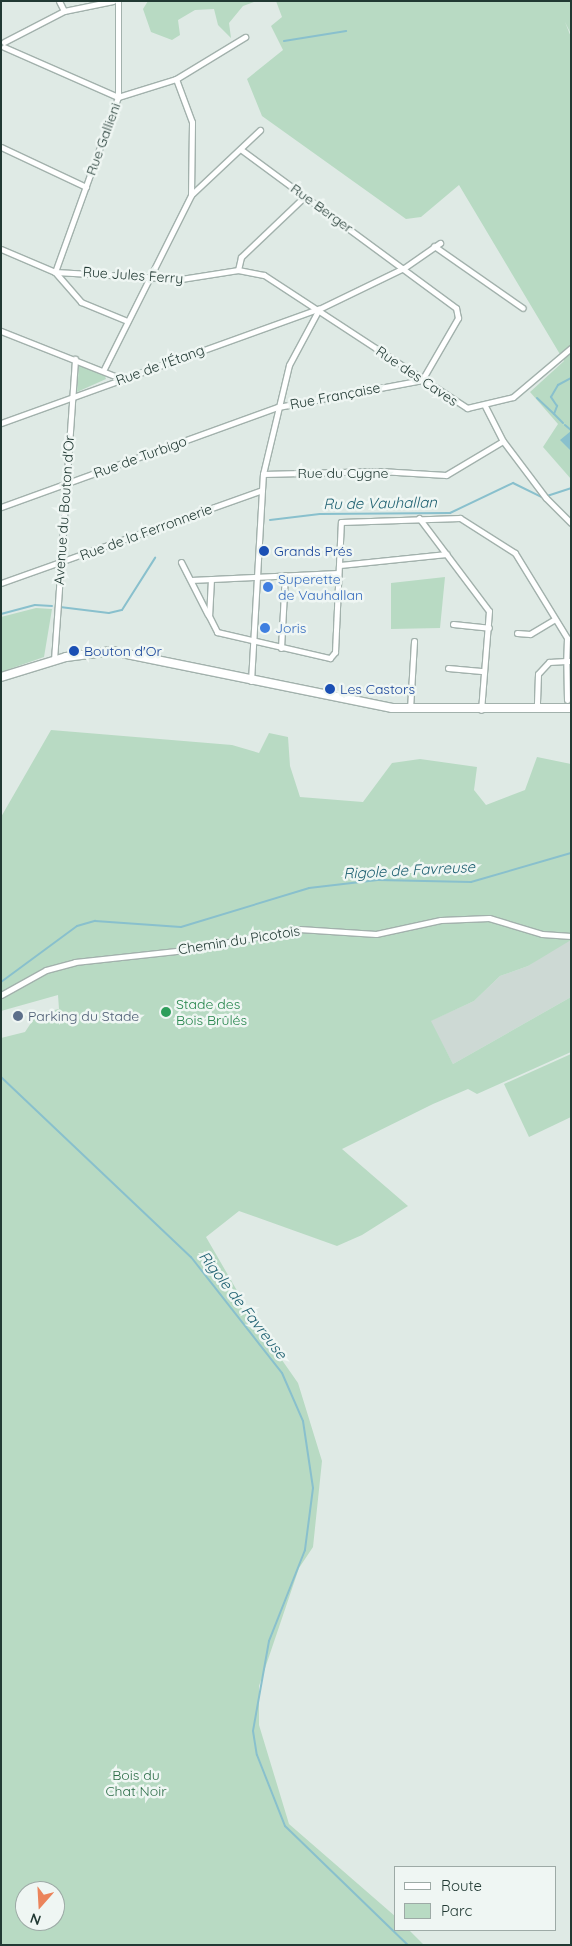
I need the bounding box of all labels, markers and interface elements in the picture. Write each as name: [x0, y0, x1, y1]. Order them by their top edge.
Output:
street label: Rue Gallieni: [82, 101, 124, 177]
street label: Rue Berger: [288, 180, 356, 236]
street label: Rue Jules Ferry: [82, 263, 184, 287]
street label: Rue de l'Étang: [113, 341, 207, 389]
street label: Rue des Caves: [373, 342, 461, 410]
street label: Rue Française: [288, 379, 382, 413]
street label: Rue de Turbigo: [91, 432, 189, 482]
street label: Avenue du Bouton d'Or: [50, 435, 78, 585]
street label: Rue du Cygne: [297, 465, 389, 481]
water label: Ru de Vauhallan: [323, 493, 437, 513]
street label: Rue de la Ferronnerie: [78, 500, 214, 564]
place label: Grands Prés: [274, 543, 352, 559]
marker: Grands Prés: [258, 545, 270, 557]
place label: Superette de Vauhallan: [278, 571, 363, 604]
marker: Superette de Vauhallan: [262, 581, 274, 593]
place label: Joris: [275, 620, 306, 636]
marker: Joris: [259, 622, 271, 634]
place label: Bouton d'Or: [84, 643, 162, 659]
marker: Bouton d'Or: [68, 645, 80, 657]
place label: Les Castors: [340, 681, 415, 697]
marker: Les Castors: [324, 683, 336, 695]
water label: Rigole de Favreuse: [343, 858, 475, 882]
street label: Chemin du Picotois: [177, 922, 301, 958]
place label: Stade des Bois Brûlés: [176, 996, 247, 1028]
marker: Stade des Bois Brûlés: [160, 1006, 172, 1018]
place label: Parking du Stade: [28, 1008, 139, 1024]
marker: Parking du Stade: [12, 1010, 24, 1022]
water label: Rigole de Favreuse: [195, 1247, 291, 1363]
park label: Bois du Chat Noir: [105, 1767, 167, 1800]
legend: [394, 1866, 557, 1931]
text: Route: [441, 1876, 482, 1895]
north arrow: [15, 1881, 65, 1931]
text: Parc: [441, 1901, 472, 1920]
text: N: [28, 1909, 43, 1929]

